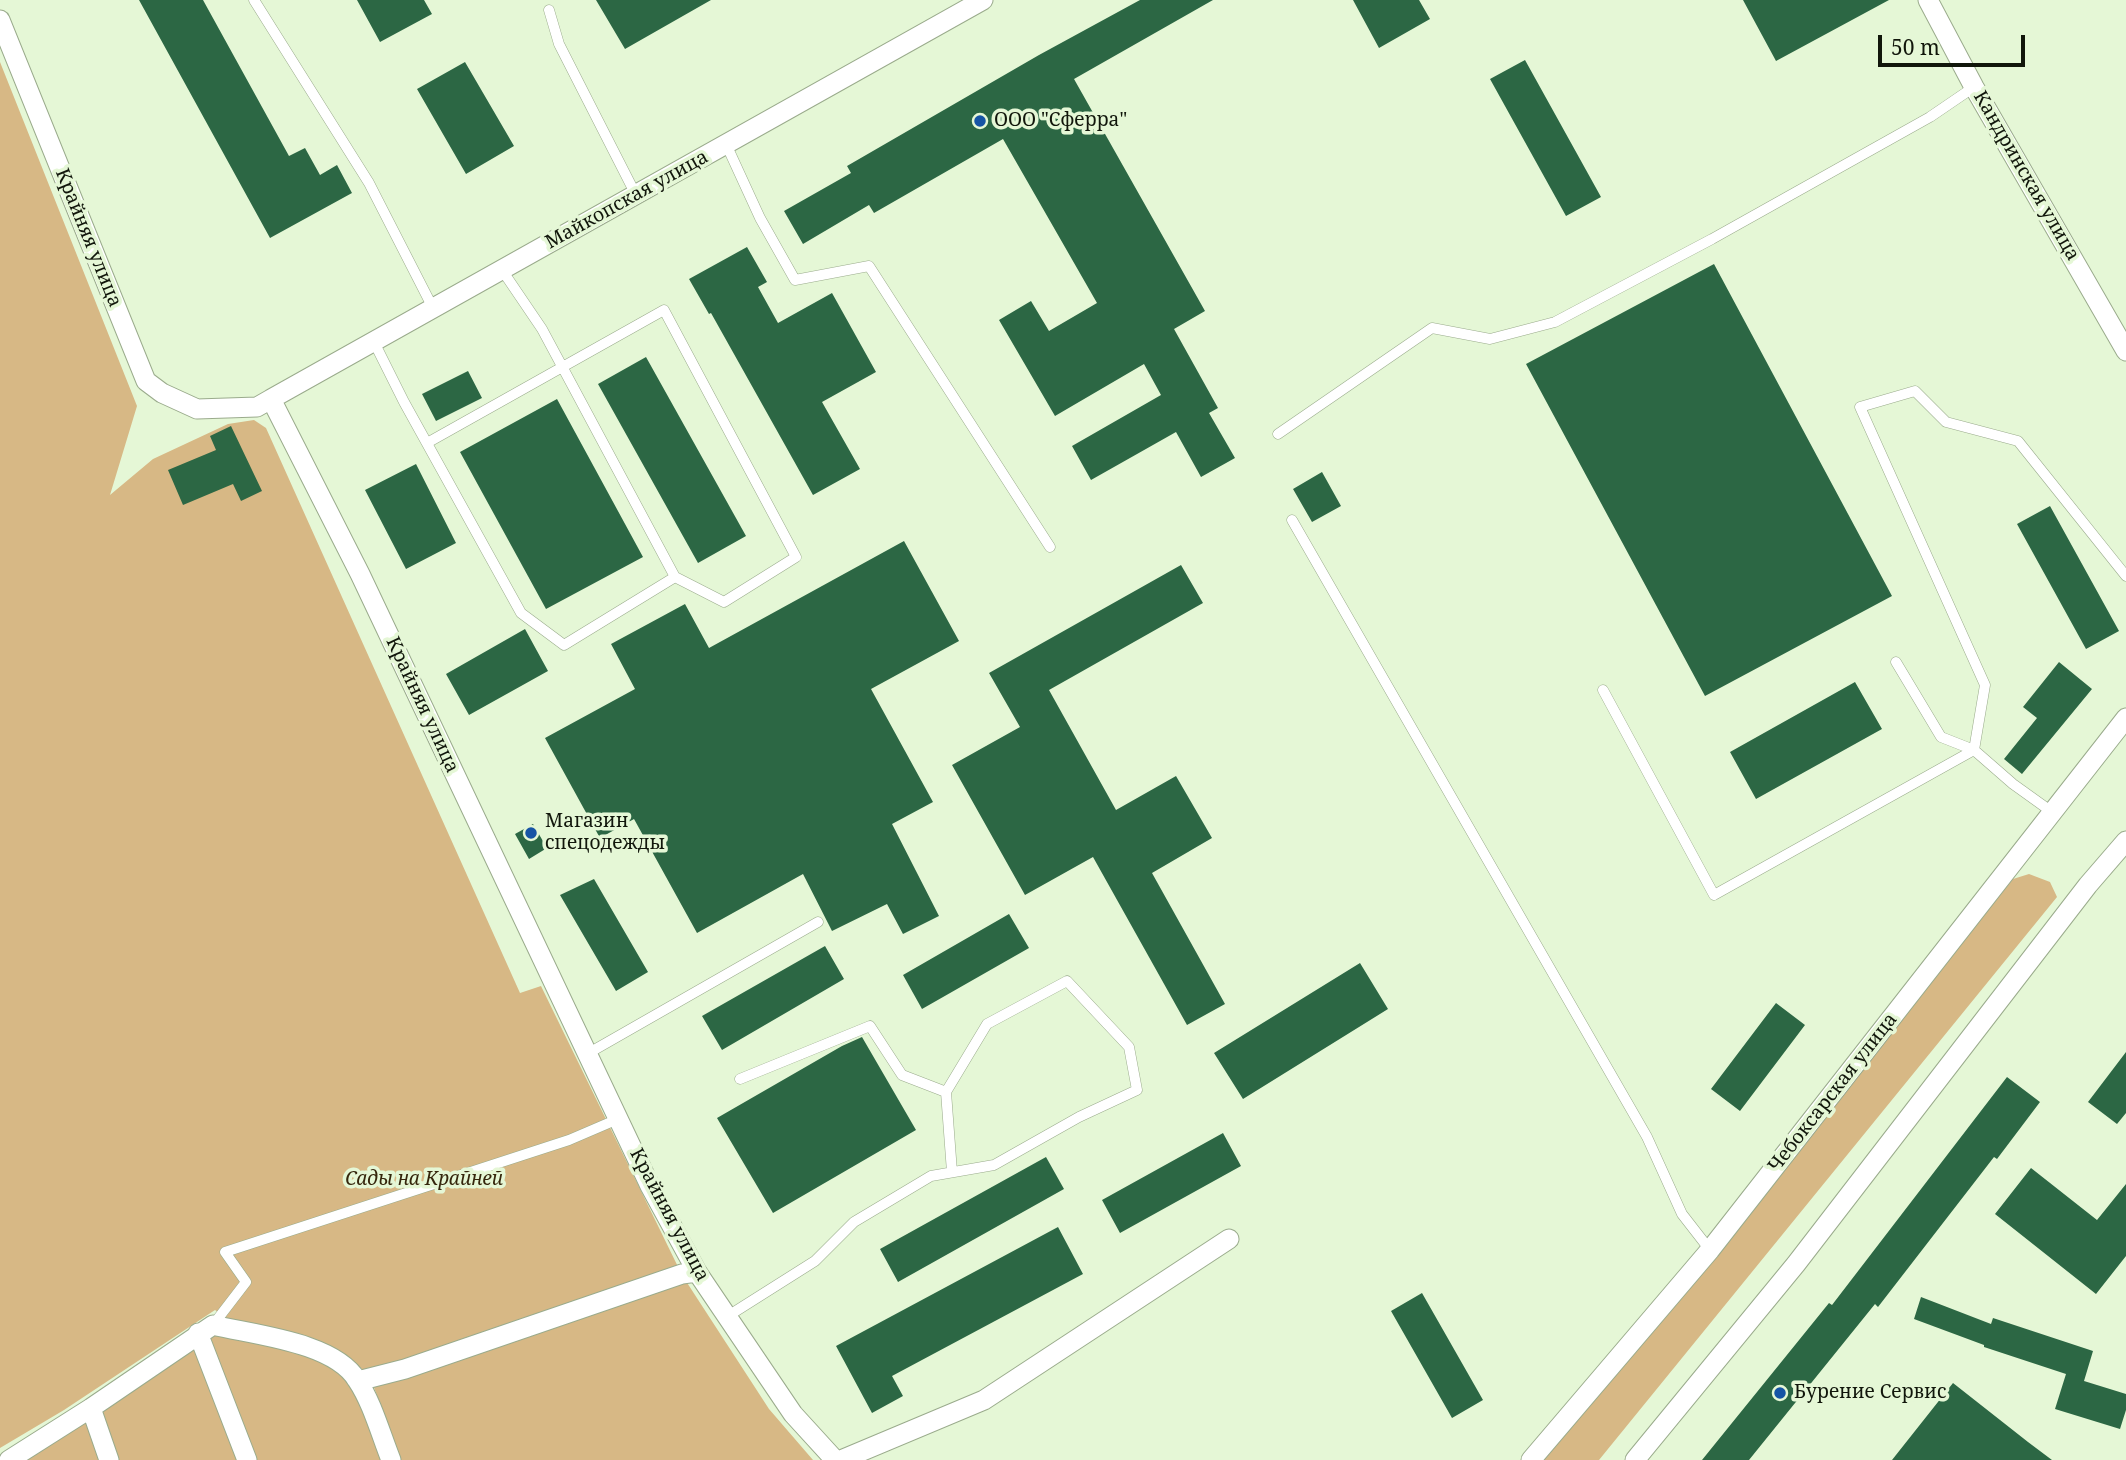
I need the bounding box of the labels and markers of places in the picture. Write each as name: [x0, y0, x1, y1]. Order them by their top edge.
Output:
place label: ООО "Сферра": [994, 110, 1127, 132]
marker: ООО "Сферра": [972, 113, 988, 129]
place label: Магазин спецодежды: [545, 811, 665, 855]
marker: Магазин спецодежды: [523, 825, 539, 841]
place label: Бурение Сервис: [1794, 1382, 1946, 1404]
marker: Бурение Сервис: [1772, 1385, 1788, 1401]

